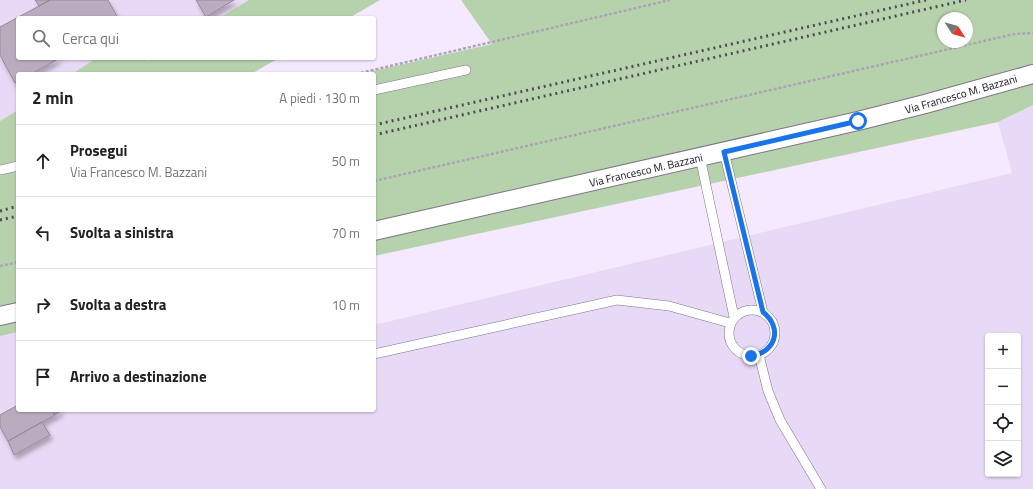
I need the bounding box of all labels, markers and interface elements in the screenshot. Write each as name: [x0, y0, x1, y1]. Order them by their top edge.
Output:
north arrow: [937, 12, 973, 48]
search box: [16, 16, 376, 60]
icon: search: [30, 27, 52, 49]
text: Cerca qui: [62, 27, 119, 50]
street label: Via Francesco M. Bazzani: [903, 70, 1019, 118]
text: 2 min: [32, 85, 73, 111]
text: A piedi · 130 m: [279, 88, 360, 108]
route start: [849, 112, 867, 130]
text: Prosegui: [70, 139, 127, 162]
street label: Via Francesco M. Bazzani: [588, 149, 704, 191]
icon: ahead: [32, 150, 54, 172]
text: 50 m: [332, 151, 360, 171]
text: Via Francesco M. Bazzani: [70, 162, 207, 182]
text: Svolta a sinistra: [70, 221, 174, 244]
icon: left: [32, 222, 54, 244]
text: 70 m: [332, 223, 360, 243]
text: Svolta a destra: [70, 293, 167, 316]
icon: right: [32, 294, 54, 316]
text: 10 m: [332, 295, 360, 315]
map controls: [985, 333, 1021, 477]
button: +: [985, 333, 1021, 369]
route end: [742, 347, 760, 365]
text: Arrivo a destinazione: [70, 365, 207, 388]
icon: arrive: [32, 366, 54, 388]
button: −: [985, 369, 1021, 405]
button: locate: [985, 405, 1021, 441]
button: layers: [985, 441, 1021, 477]

